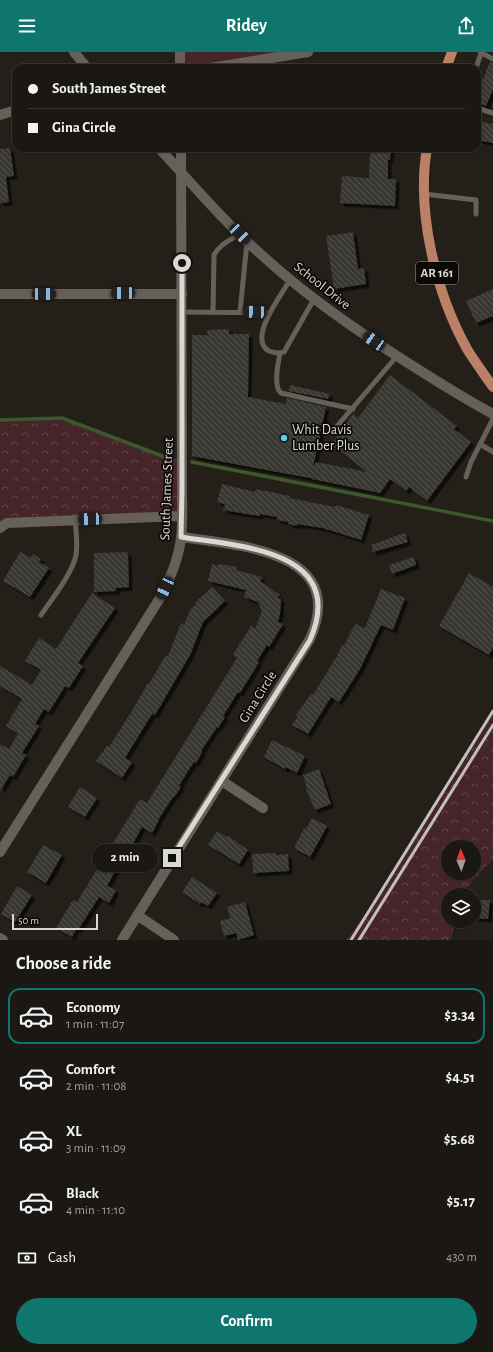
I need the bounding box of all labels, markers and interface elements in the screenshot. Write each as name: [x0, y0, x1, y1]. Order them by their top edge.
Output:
icon: menu: [16, 15, 38, 37]
icon: share: [455, 15, 477, 37]
text: Ridey: [226, 17, 267, 35]
text: South James Street: [52, 81, 166, 96]
text: Gina Circle: [52, 120, 116, 135]
car: [227, 221, 253, 247]
route start: [173, 254, 191, 272]
street label: School Drive: [291, 260, 353, 312]
road number: AR 161: [416, 262, 458, 284]
car: [111, 287, 135, 299]
car: [32, 288, 56, 300]
car: [243, 306, 267, 318]
car: [361, 329, 387, 353]
place label: Whit Davis Lumber Plus: [292, 423, 360, 453]
marker: Whit Davis Lumber Plus: [279, 433, 289, 443]
street label: South James Street: [158, 437, 176, 541]
car: [78, 513, 102, 525]
car: [154, 575, 176, 601]
street label: Gina Circle: [237, 669, 279, 725]
north arrow: [441, 840, 481, 880]
map controls: [441, 840, 481, 928]
callout: 2 min: [92, 844, 158, 872]
route end: [163, 849, 181, 867]
text: 2 min: [111, 851, 139, 864]
button: layers: [441, 888, 481, 928]
scale bar: [12, 912, 98, 931]
text: 50 m: [18, 915, 39, 926]
text: Choose a ride: [16, 955, 111, 973]
icon: car: [18, 998, 54, 1034]
text: Economy: [66, 1000, 120, 1015]
text: $3.34: [444, 1008, 475, 1023]
text: 1 min · 11:07: [66, 1018, 124, 1031]
icon: car: [18, 1060, 54, 1096]
text: Comfort: [66, 1062, 115, 1077]
text: $4.51: [445, 1070, 475, 1085]
text: 2 min · 11:08: [66, 1080, 127, 1093]
icon: car: [18, 1122, 54, 1158]
text: XL: [66, 1124, 82, 1139]
text: $5.68: [444, 1132, 475, 1147]
text: 3 min · 11:09: [66, 1142, 126, 1155]
icon: car: [18, 1184, 54, 1220]
text: Black: [66, 1186, 99, 1201]
text: $5.17: [446, 1194, 475, 1209]
text: 4 min · 11:10: [66, 1204, 125, 1217]
icon: cash: [16, 1247, 38, 1269]
text: Cash: [48, 1250, 76, 1265]
text: 430 m: [446, 1251, 477, 1264]
button: Confirm: [16, 1298, 477, 1344]

